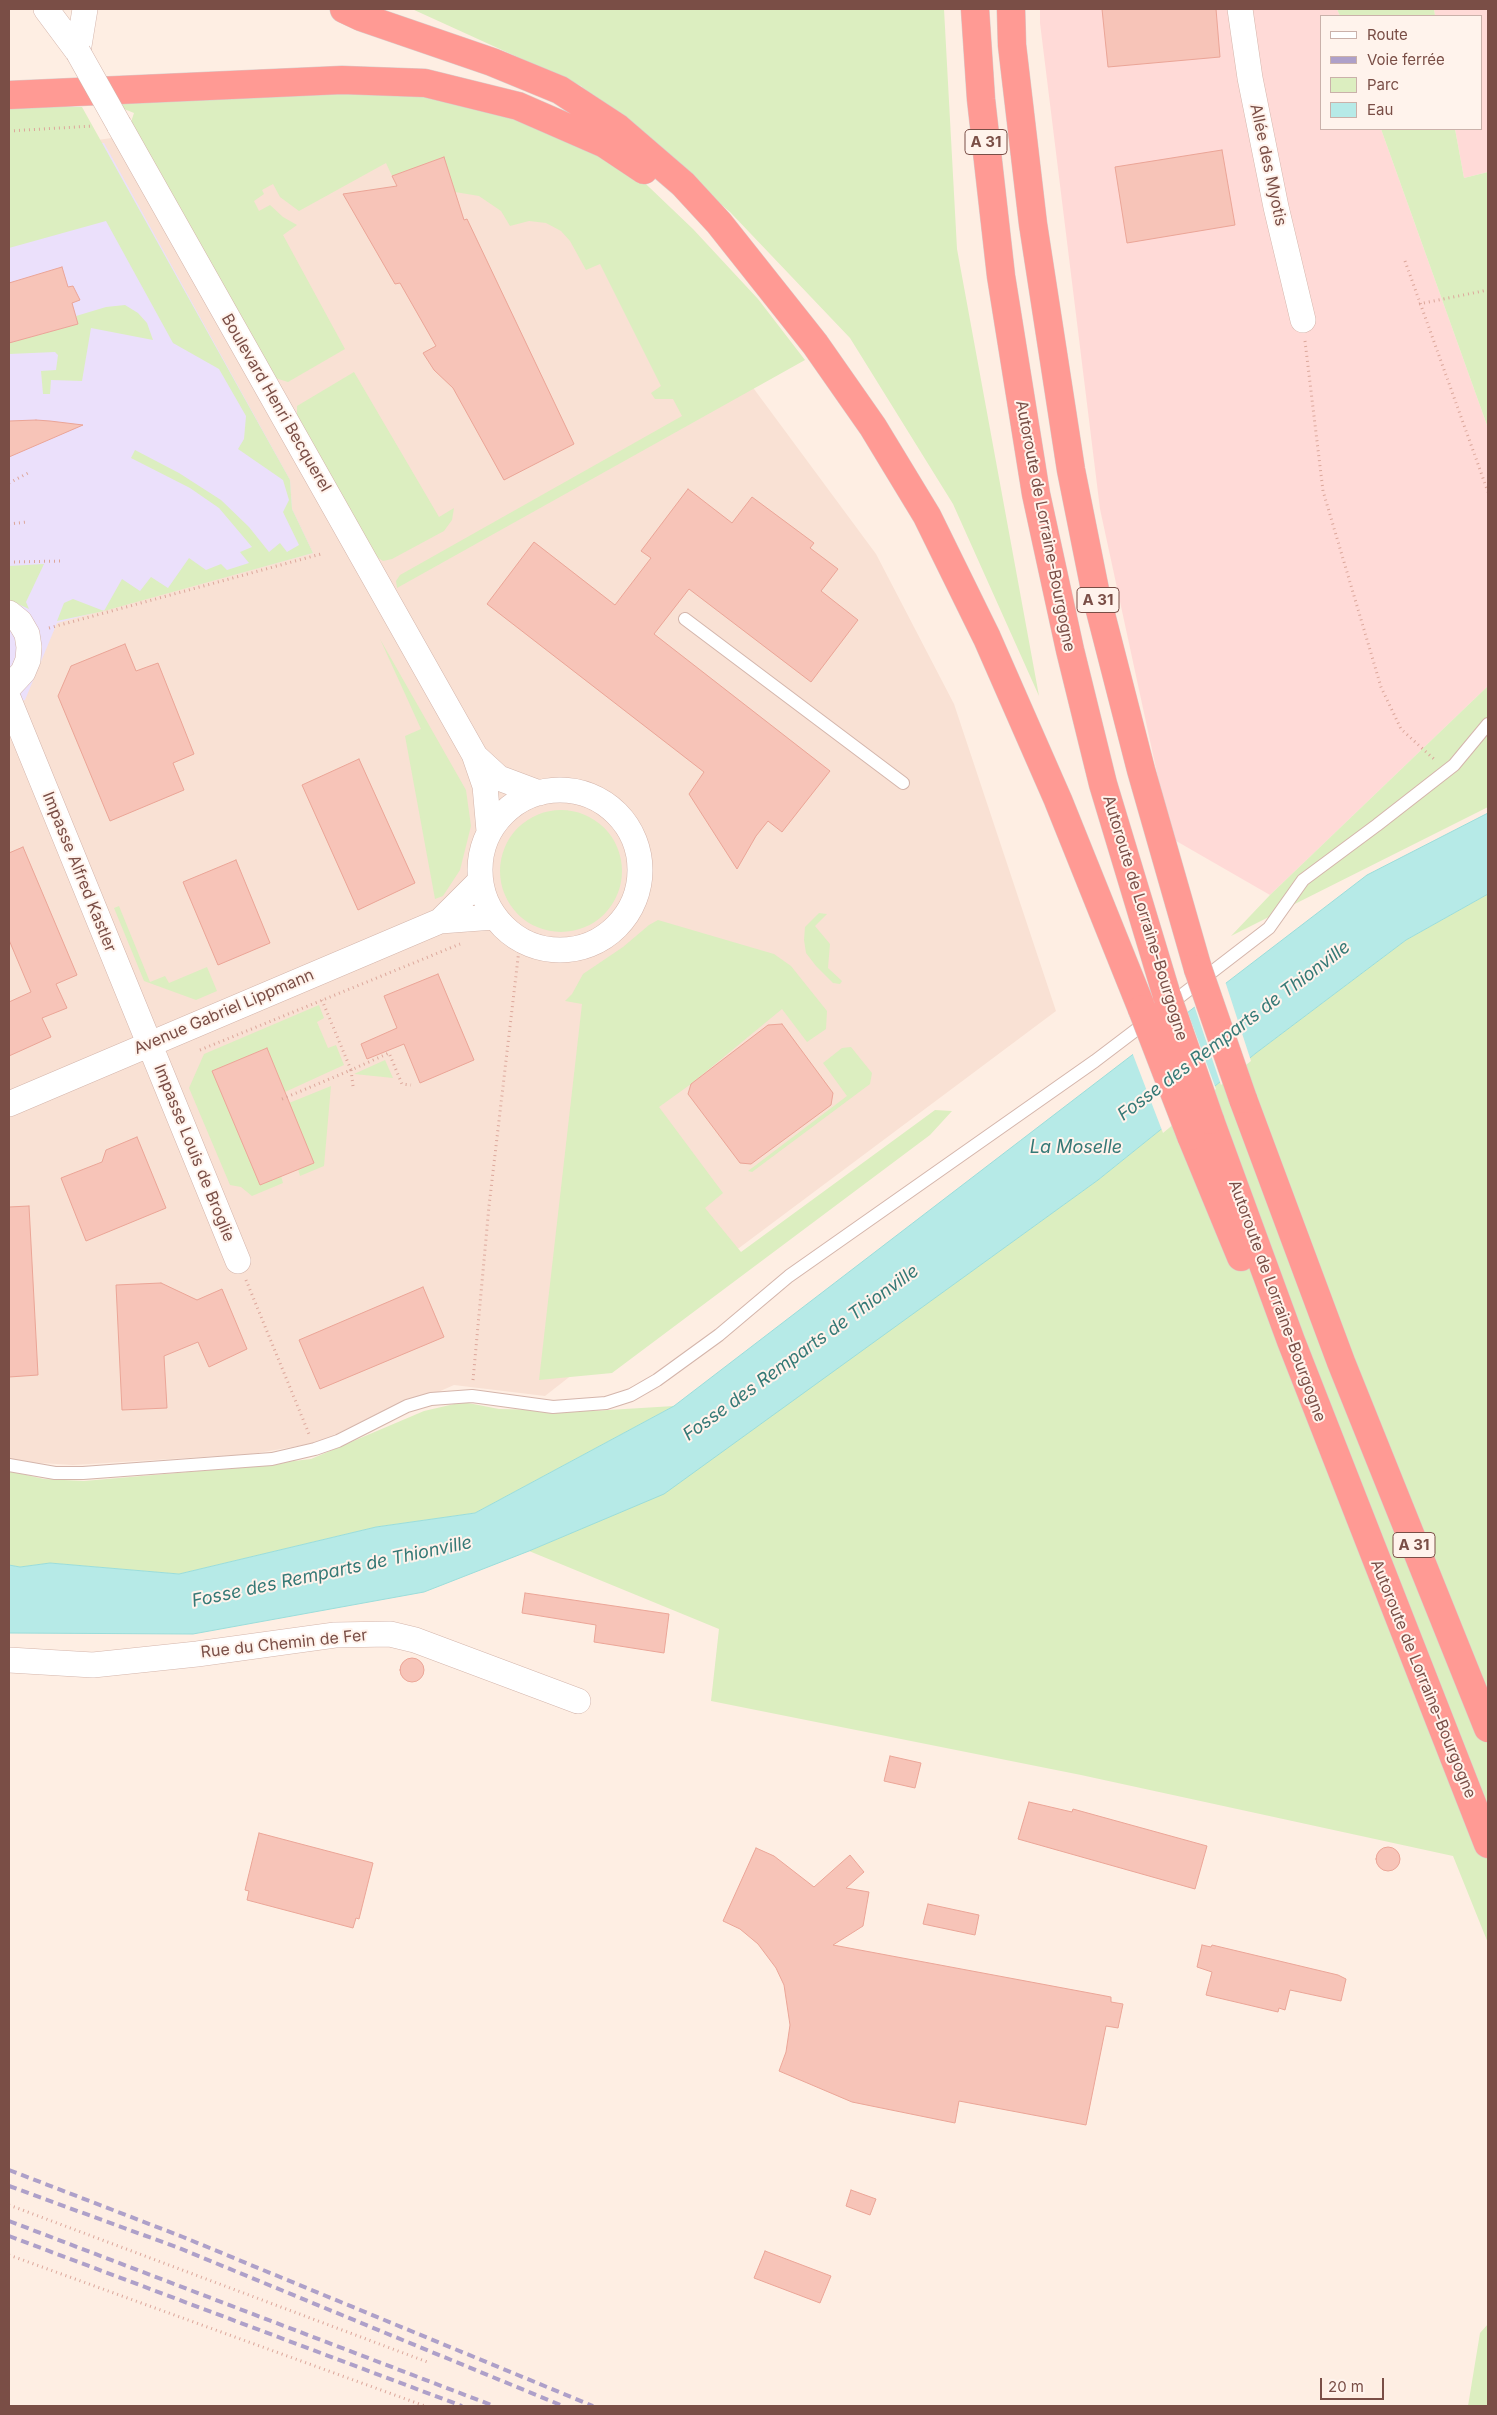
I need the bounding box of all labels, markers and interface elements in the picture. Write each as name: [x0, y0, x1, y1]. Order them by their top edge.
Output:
legend: [1320, 15, 1482, 130]
text: Route: [1367, 25, 1408, 44]
text: Voie ferrée: [1367, 50, 1445, 69]
text: Parc: [1367, 75, 1399, 94]
text: Eau: [1367, 100, 1393, 119]
street label: Allée des Myotis: [1246, 102, 1290, 228]
road number: A 31: [965, 130, 1007, 154]
street label: Boulevard Henri Becquerel: [217, 311, 335, 495]
street label: Autoroute de Lorraine-Bourgogne: [1011, 399, 1079, 653]
road number: A 31: [1077, 588, 1119, 612]
street label: Impasse Alfred Kastler: [38, 789, 120, 955]
street label: Autoroute de Lorraine-Bourgogne: [1098, 793, 1192, 1043]
water label: Fosse des Remparts de Thionville: [1113, 936, 1355, 1126]
street label: Avenue Gabriel Lippmann: [131, 965, 317, 1059]
street label: Impasse Louis de Broglie: [150, 1062, 238, 1244]
water label: La Moselle: [1030, 1137, 1122, 1159]
street label: Autoroute de Lorraine-Bourgogne: [1224, 1178, 1330, 1424]
water label: Fosse des Remparts de Thionville: [679, 1260, 923, 1446]
water label: Fosse des Remparts de Thionville: [190, 1532, 474, 1612]
road number: A 31: [1393, 1532, 1435, 1558]
street label: Autoroute de Lorraine-Bourgogne: [1366, 1557, 1480, 1801]
street label: Rue du Chemin de Fer: [200, 1626, 368, 1662]
scale bar: [1322, 2368, 1386, 2400]
text: 20 m: [1328, 2377, 1364, 2396]

